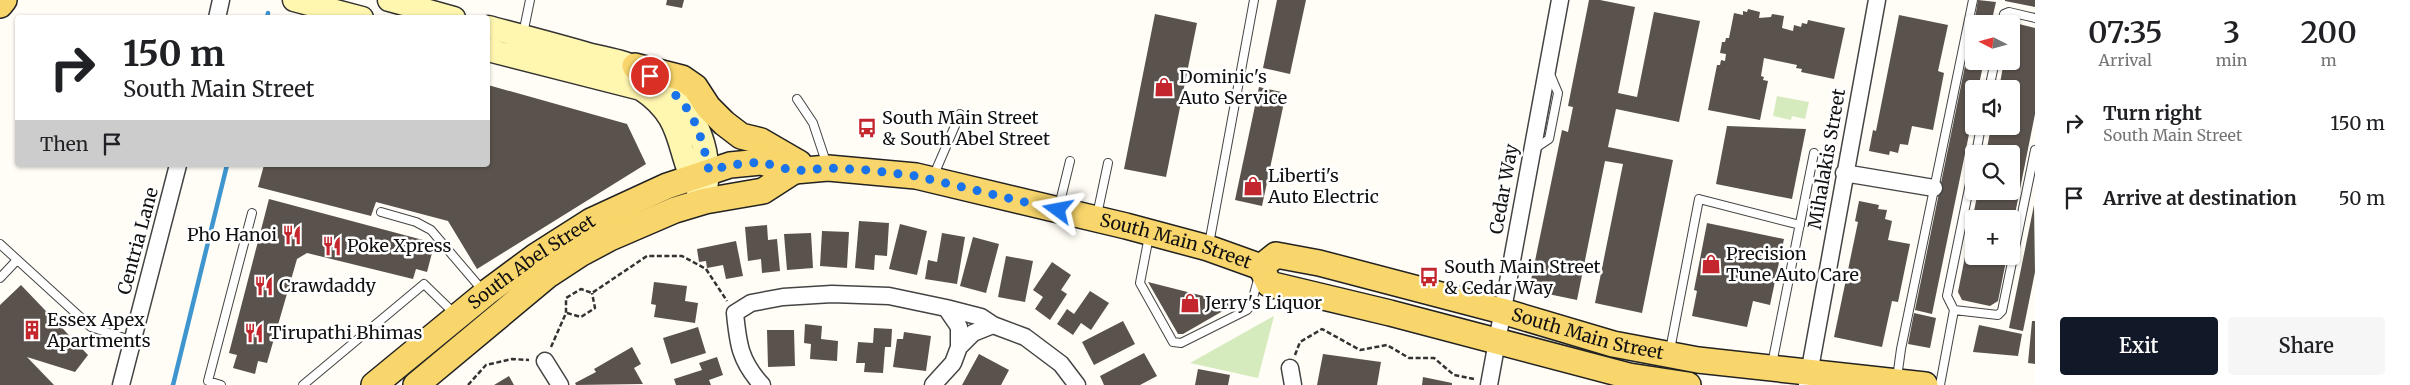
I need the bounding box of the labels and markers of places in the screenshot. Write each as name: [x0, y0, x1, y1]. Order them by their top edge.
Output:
pin: [629, 55, 671, 97]
place label: Dominic's Auto Service: [1178, 65, 1287, 109]
shop icon: Dominic's Auto Service: [1153, 76, 1175, 98]
place label: South Main Street & South Abel Street: [882, 106, 1050, 150]
bus stop icon: South Main Street & South Abel Street: [856, 117, 878, 139]
place label: Liberti's Auto Electric: [1267, 164, 1379, 208]
shop icon: Liberti's Auto Electric: [1242, 175, 1264, 197]
place label: Pho Hanoi: [187, 223, 277, 246]
restaurant icon: Pho Hanoi: [281, 224, 303, 246]
place label: Poke Xpress: [347, 234, 452, 257]
restaurant icon: Poke Xpress: [321, 235, 343, 257]
place label: Precision Tune Auto Care: [1726, 242, 1859, 286]
shop icon: Precision Tune Auto Care: [1700, 253, 1722, 275]
place label: South Main Street & Cedar Way: [1444, 255, 1601, 299]
bus stop icon: South Main Street & Cedar Way: [1418, 266, 1440, 288]
place label: Crawdaddy: [279, 274, 377, 297]
restaurant icon: Crawdaddy: [253, 275, 275, 297]
place label: Jerry's Liquor: [1204, 291, 1322, 314]
shop icon: Jerry's Liquor: [1179, 292, 1201, 314]
place label: Essex Apex Apartments: [46, 308, 151, 352]
building icon: Essex Apex Apartments: [21, 319, 43, 341]
place label: Tirupathi Bhimas: [269, 321, 422, 344]
restaurant icon: Tirupathi Bhimas: [243, 322, 265, 344]

